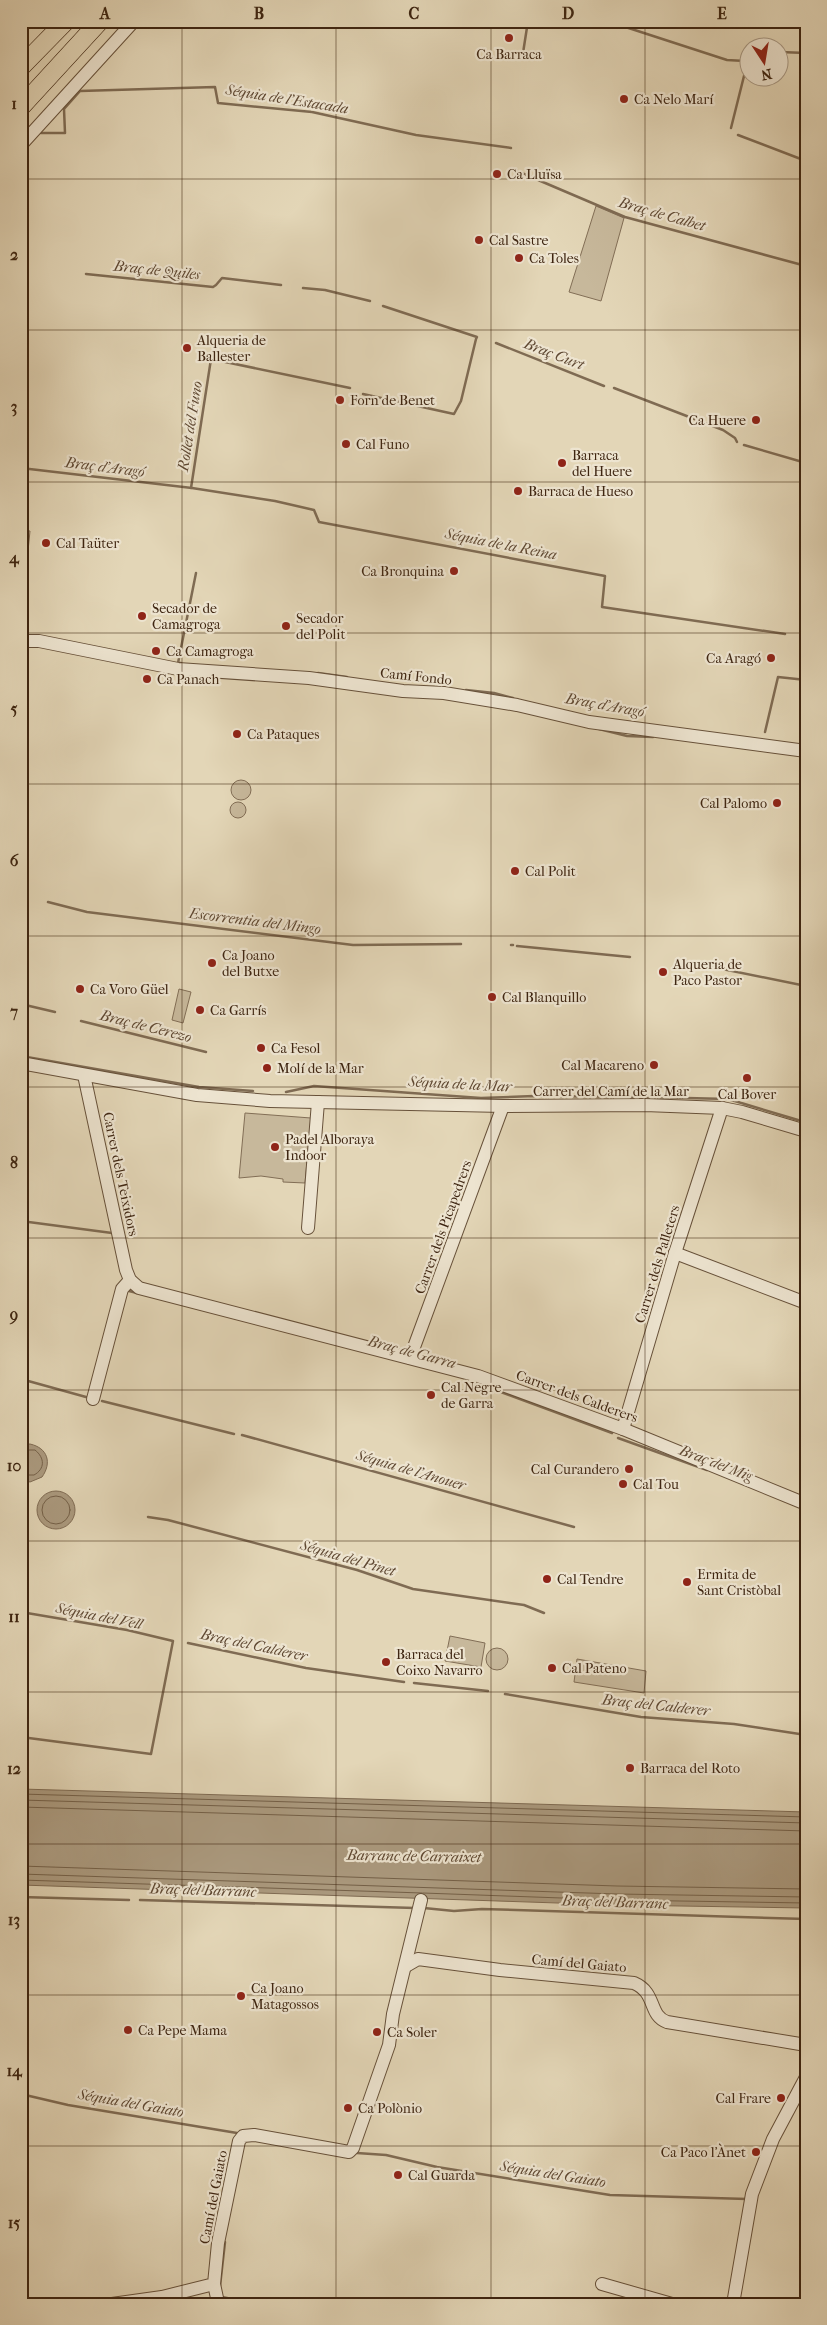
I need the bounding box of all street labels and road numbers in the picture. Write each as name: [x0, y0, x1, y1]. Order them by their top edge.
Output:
street label: Camí Fondo: [379, 664, 453, 689]
street label: Carrer del Camí de la Mar: [533, 1083, 689, 1100]
street label: Carrer dels Teixidors: [99, 1110, 142, 1238]
street label: Carrer dels Picapedrers: [411, 1158, 476, 1296]
street label: Carrer dels Palleters: [631, 1203, 684, 1325]
street label: Carrer dels Calderers: [514, 1367, 640, 1426]
street label: Camí del Gaiato: [531, 1951, 627, 1976]
street label: Camí del Gaiato: [196, 2149, 231, 2245]

